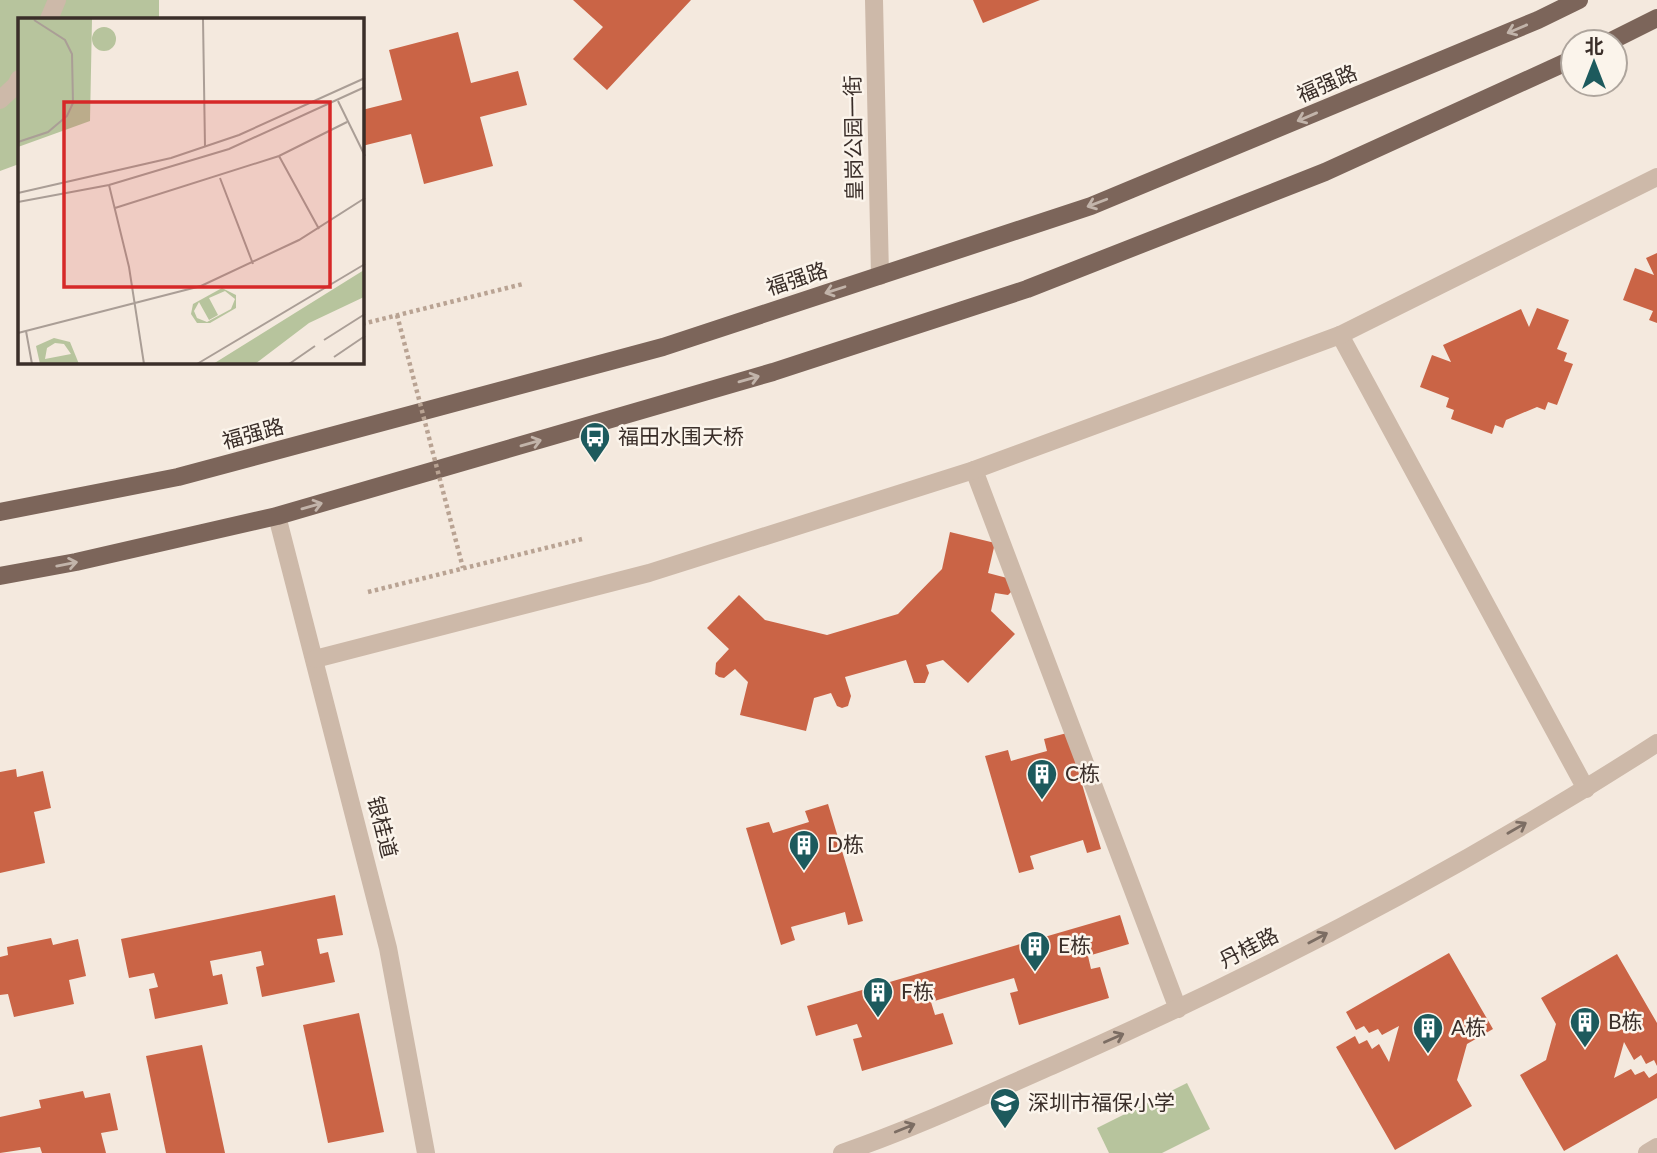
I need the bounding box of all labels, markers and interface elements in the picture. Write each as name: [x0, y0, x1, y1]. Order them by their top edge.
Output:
inset map: [18, 18, 364, 364]
one-way arrow: [1507, 23, 1528, 36]
north arrow: [1559, 28, 1629, 98]
text: 北: [1584, 34, 1604, 57]
street label: 福强路: [1293, 59, 1360, 106]
street label: 皇岗公园一街: [839, 75, 866, 201]
one-way arrow: [1297, 111, 1319, 124]
one-way arrow: [1086, 198, 1108, 211]
street label: 福强路: [763, 256, 830, 299]
one-way arrow: [824, 285, 846, 298]
one-way arrow: [738, 372, 760, 385]
street label: 福强路: [219, 412, 286, 453]
bus stop icon: 福田水围天桥: [578, 420, 612, 464]
place label: 福田水围天桥: [618, 423, 744, 448]
one-way arrow: [519, 436, 542, 449]
one-way arrow: [301, 499, 323, 512]
one-way arrow: [55, 556, 78, 570]
building icon: C栋: [1025, 757, 1059, 801]
place label: C栋: [1065, 760, 1100, 785]
street label: 银桂道: [364, 793, 403, 860]
one-way arrow: [1507, 821, 1527, 835]
building icon: D栋: [787, 828, 821, 872]
place label: D栋: [827, 831, 864, 856]
street label: 丹桂路: [1215, 921, 1282, 972]
building icon: E栋: [1018, 929, 1052, 973]
one-way arrow: [1307, 930, 1328, 944]
place label: E栋: [1058, 932, 1091, 957]
building icon: F栋: [861, 975, 895, 1019]
place label: F栋: [901, 978, 934, 1003]
building icon: B栋: [1568, 1005, 1602, 1049]
place label: B栋: [1608, 1008, 1643, 1033]
building icon: A栋: [1411, 1011, 1445, 1055]
place label: A栋: [1451, 1014, 1486, 1039]
one-way arrow: [1103, 1031, 1124, 1044]
school or university icon: 深圳市福保小学: [988, 1086, 1022, 1130]
place label: 深圳市福保小学: [1028, 1089, 1175, 1114]
one-way arrow: [894, 1121, 915, 1134]

